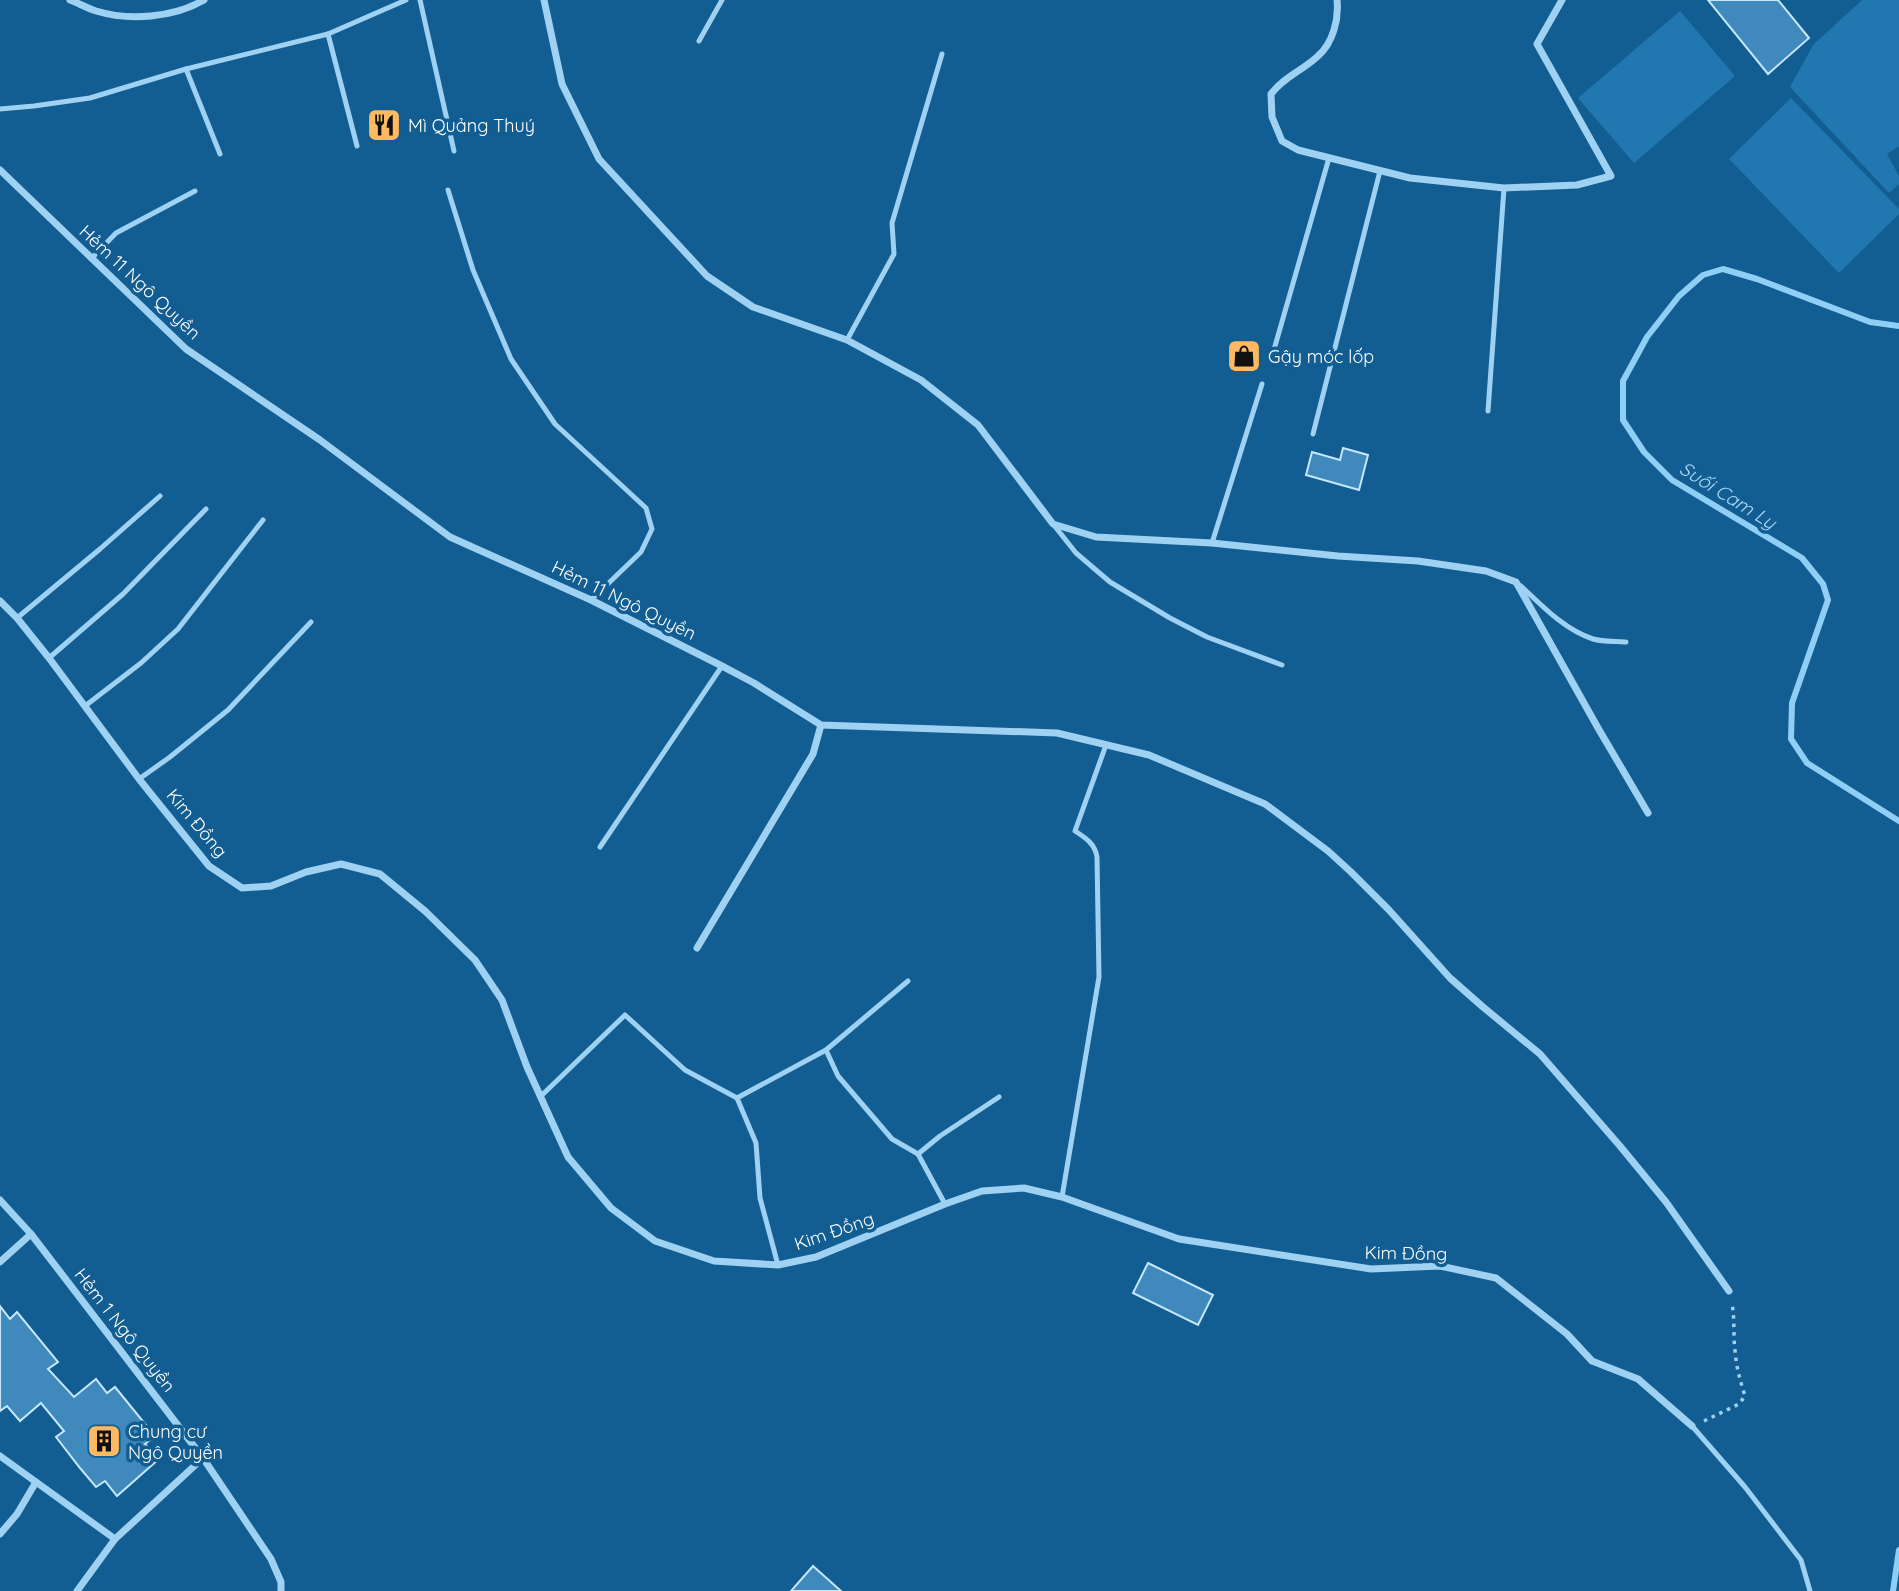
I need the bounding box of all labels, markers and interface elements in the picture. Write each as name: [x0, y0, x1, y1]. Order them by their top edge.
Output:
restaurant icon: Mì Quảng Thuý: [365, 106, 403, 144]
place label: Mì Quảng Thuý: [408, 114, 535, 137]
street label: Hẻm 11 Ngô Quyền: [74, 220, 206, 344]
shop icon: Gậy móc lốp: [1225, 337, 1263, 375]
place label: Gậy móc lốp: [1268, 345, 1374, 368]
water label: Suối Cam Ly: [1675, 456, 1782, 535]
street label: Hẻm 11 Ngô Quyền: [548, 555, 700, 645]
street label: Kim Đồng: [162, 784, 232, 862]
street label: Kim Đồng: [791, 1207, 877, 1255]
street label: Kim Đồng: [1364, 1241, 1448, 1265]
street label: Hẻm 1 Ngô Quyền: [69, 1263, 181, 1397]
place label: Chung cư Ngô Quyền: [128, 1420, 223, 1464]
building icon: Chung cư Ngô Quyền: [85, 1422, 123, 1460]

